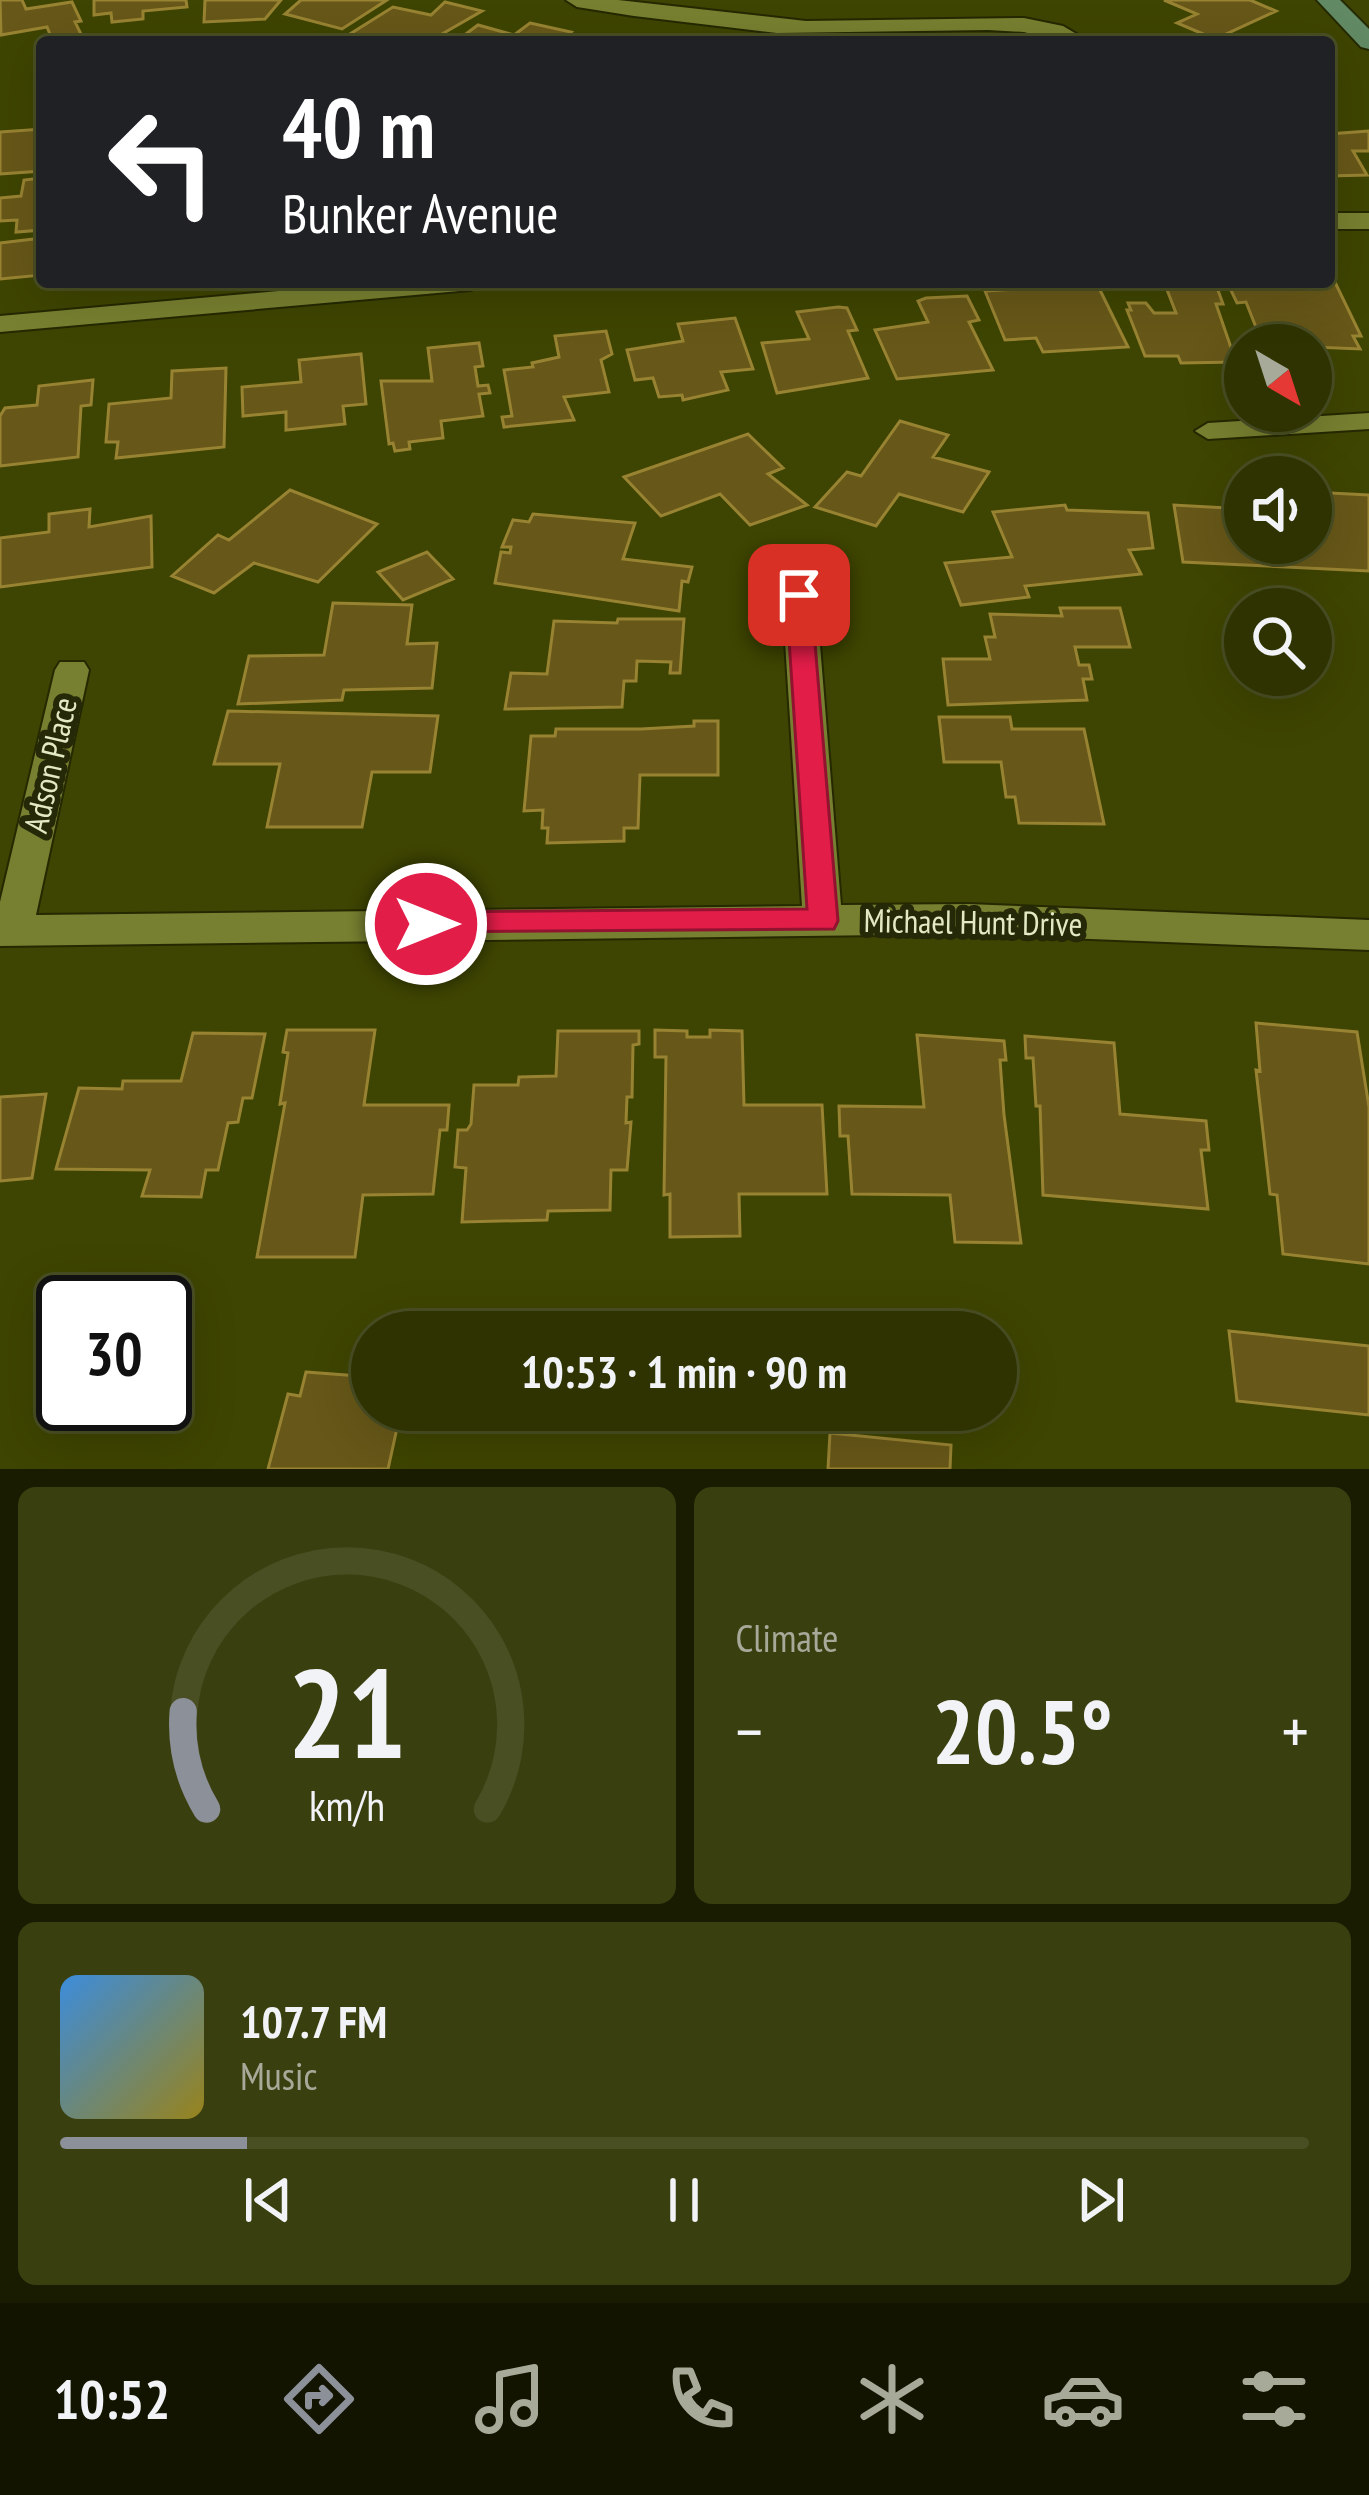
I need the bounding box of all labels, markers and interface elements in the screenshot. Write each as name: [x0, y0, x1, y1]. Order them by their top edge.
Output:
text: 40 m: [282, 72, 435, 181]
icon: left: [84, 84, 240, 240]
text: Bunker Avenue: [282, 178, 559, 248]
north arrow: [1224, 324, 1332, 432]
map controls: [1224, 324, 1332, 696]
button: sound: [1224, 456, 1332, 564]
pin: [748, 544, 850, 646]
icon: arrive: [766, 562, 832, 628]
button: search: [1224, 588, 1332, 696]
street label: Adson Place: [13, 693, 86, 837]
position arrow: [363, 861, 489, 987]
street label: Michael Hunt Drive: [863, 898, 1083, 945]
speed limit sign: 30: [36, 1275, 192, 1431]
text: 10:53 · 1 min · 90 m: [521, 1342, 847, 1400]
text: Climate: [736, 1612, 838, 1663]
text: 21: [287, 1631, 406, 1792]
text: 20.5°: [932, 1672, 1113, 1789]
text: −: [736, 1688, 763, 1773]
text: +: [1282, 1688, 1309, 1773]
text: km/h: [309, 1776, 385, 1832]
text: 107.7 FM: [240, 1992, 387, 2050]
text: Music: [240, 2050, 317, 2101]
icon: previous: [235, 2167, 301, 2233]
icon: pause: [651, 2167, 717, 2233]
icon: next: [1068, 2167, 1134, 2233]
icon: directions: [277, 2357, 361, 2441]
icon: music: [468, 2357, 552, 2441]
icon: phone: [659, 2357, 743, 2441]
icon: climate: [850, 2357, 934, 2441]
icon: car: [1041, 2357, 1125, 2441]
icon: filters: [1232, 2357, 1316, 2441]
text: 10:52: [53, 2364, 170, 2434]

